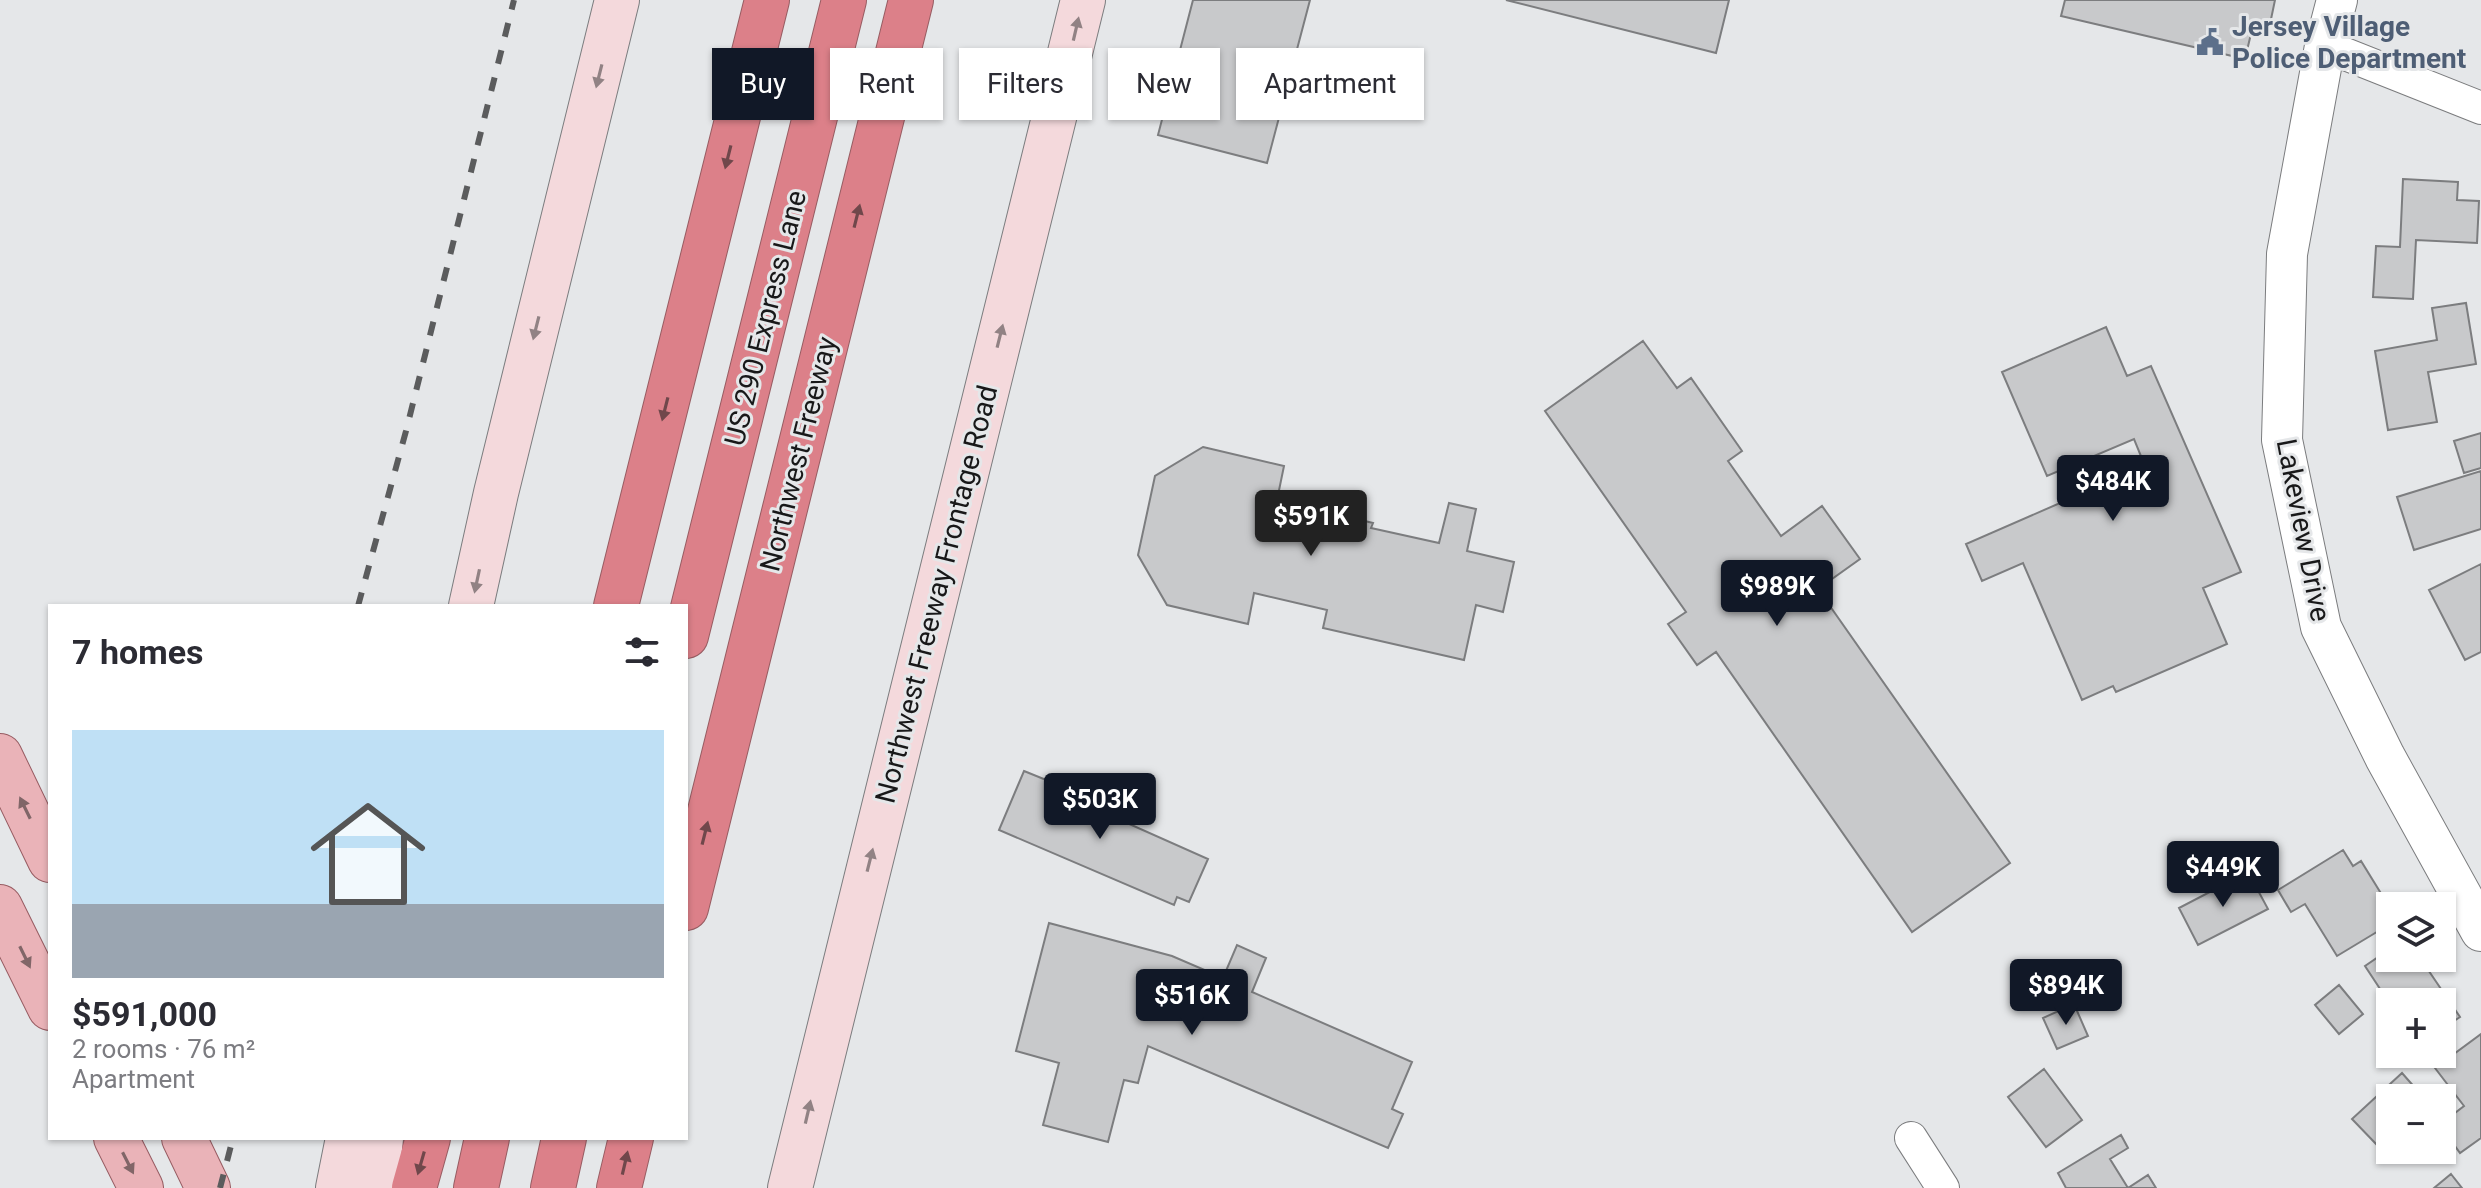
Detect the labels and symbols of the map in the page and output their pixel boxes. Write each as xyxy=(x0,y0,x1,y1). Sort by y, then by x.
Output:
place label: Jersey Village Police Department xyxy=(2232,10,2466,75)
one-way arrow xyxy=(1071,16,1083,41)
public building icon: Jersey Village Police Department xyxy=(2195,27,2225,57)
one-way arrow xyxy=(592,63,604,88)
one-way arrow xyxy=(721,145,734,170)
street label: US 290 Express Lane xyxy=(718,187,813,449)
one-way arrow xyxy=(851,203,863,228)
one-way arrow xyxy=(530,316,542,341)
one-way arrow xyxy=(995,323,1007,348)
street label: Northwest Freeway xyxy=(753,333,844,575)
street label: Northwest Freeway Frontage Road xyxy=(869,382,1004,806)
one-way arrow xyxy=(658,397,671,422)
street label: Lakeview Drive xyxy=(2270,436,2337,624)
pin: $484K xyxy=(2057,455,2169,523)
pin: $591K xyxy=(1255,490,1367,558)
pin: $989K xyxy=(1721,560,1833,628)
one-way arrow xyxy=(470,569,483,594)
pin: $503K xyxy=(1044,773,1156,841)
one-way arrow xyxy=(18,796,32,819)
one-way arrow xyxy=(699,820,711,845)
pin: $449K xyxy=(2167,841,2279,909)
one-way arrow xyxy=(864,847,876,872)
one-way arrow xyxy=(18,946,32,969)
pin: $894K xyxy=(2010,959,2122,1027)
pin: $516K xyxy=(1136,969,1248,1037)
one-way arrow xyxy=(802,1100,815,1125)
one-way arrow xyxy=(619,1150,632,1175)
one-way arrow xyxy=(414,1151,427,1175)
one-way arrow xyxy=(121,1152,135,1174)

